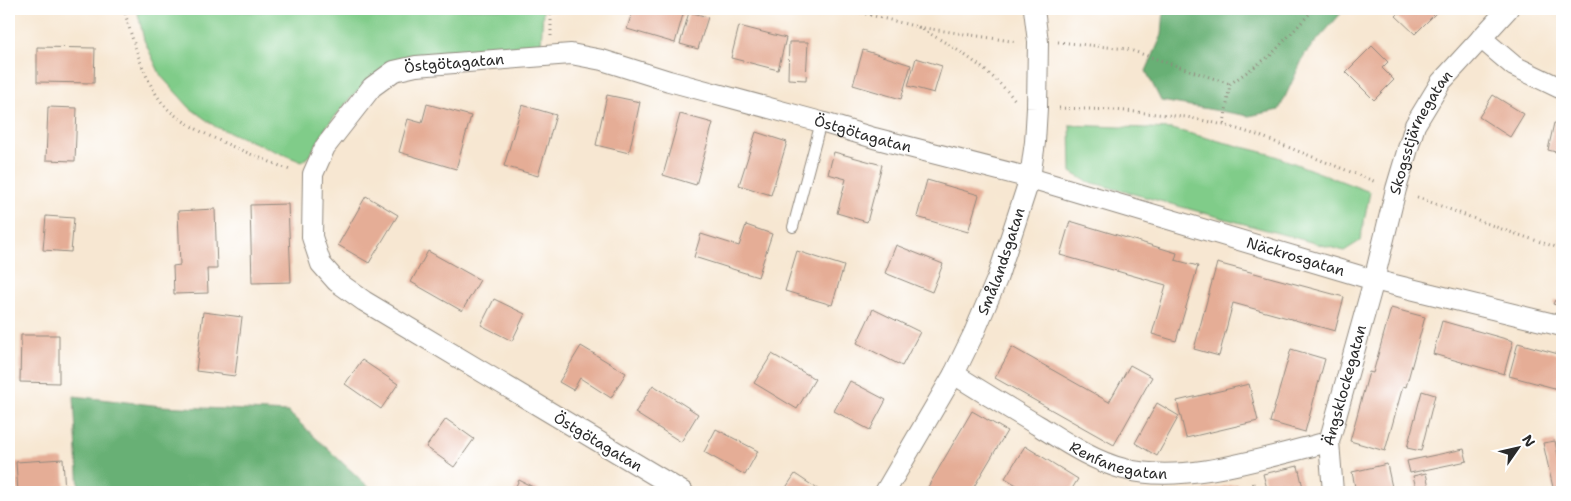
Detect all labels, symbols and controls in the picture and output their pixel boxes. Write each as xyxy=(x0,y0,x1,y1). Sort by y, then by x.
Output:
street label: Östgötagatan xyxy=(402,49,505,78)
street label: Skogsstjärnegatan xyxy=(1385,66,1457,197)
street label: Östgötagatan xyxy=(812,111,914,157)
street label: Smålandsgatan xyxy=(973,205,1030,318)
street label: Näckrosgatan xyxy=(1244,233,1347,281)
street label: Ängsklockegatan xyxy=(1318,323,1371,448)
street label: Östgötagatan xyxy=(550,408,646,476)
north arrow xyxy=(1494,424,1544,474)
text: N xyxy=(1518,431,1539,450)
street label: Renfanegatan xyxy=(1066,437,1167,484)

